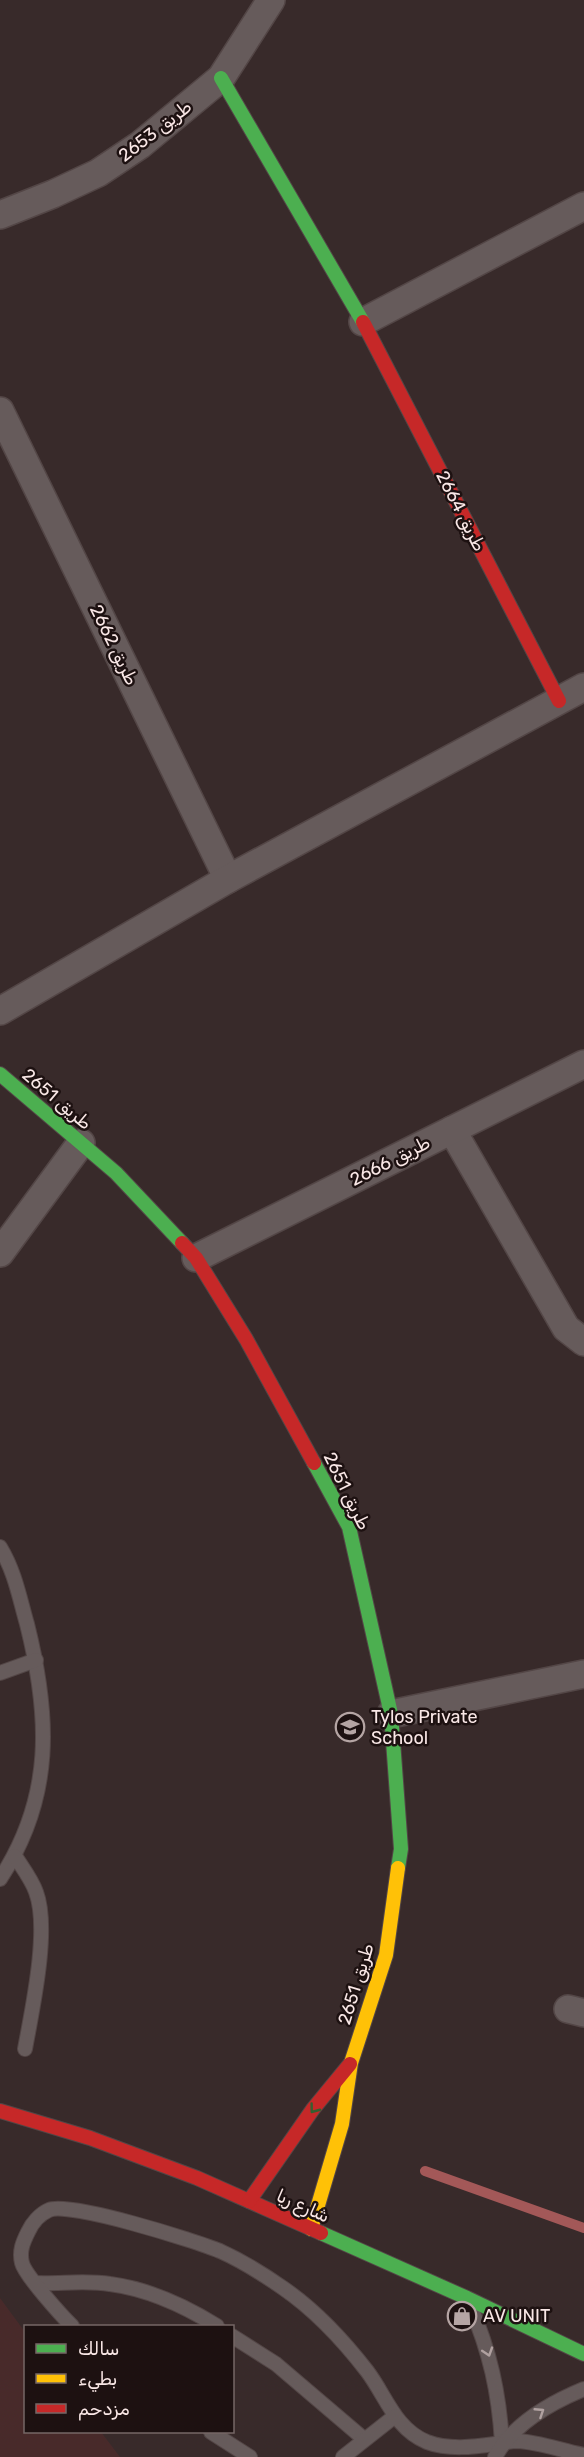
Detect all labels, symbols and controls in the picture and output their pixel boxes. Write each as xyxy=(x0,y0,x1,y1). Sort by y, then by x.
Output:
street label: طريق 2653 xyxy=(114,96,196,166)
street label: طريق 2664 xyxy=(431,467,491,555)
street label: طريق 2662 xyxy=(85,601,143,689)
street label: طريق 2651 xyxy=(18,1064,96,1134)
street label: طريق 2666 xyxy=(346,1131,434,1191)
street label: طريق 2651 xyxy=(319,1448,375,1534)
place label: Tylos Private School xyxy=(371,1706,478,1749)
school or university icon: Tylos Private School xyxy=(334,1711,366,1743)
street label: طريق 2651 xyxy=(333,1941,379,2027)
one-way arrow xyxy=(311,2102,322,2113)
street label: شارع ريا xyxy=(272,2185,333,2228)
shop icon: AV UNIT xyxy=(446,2300,478,2332)
place label: AV UNIT xyxy=(483,2305,550,2327)
legend xyxy=(24,2325,234,2433)
text: سالك xyxy=(78,2338,119,2360)
one-way arrow xyxy=(481,2346,493,2357)
text: بطيء xyxy=(78,2368,117,2392)
text: مزدحم xyxy=(78,2398,130,2421)
one-way arrow xyxy=(534,2408,545,2419)

